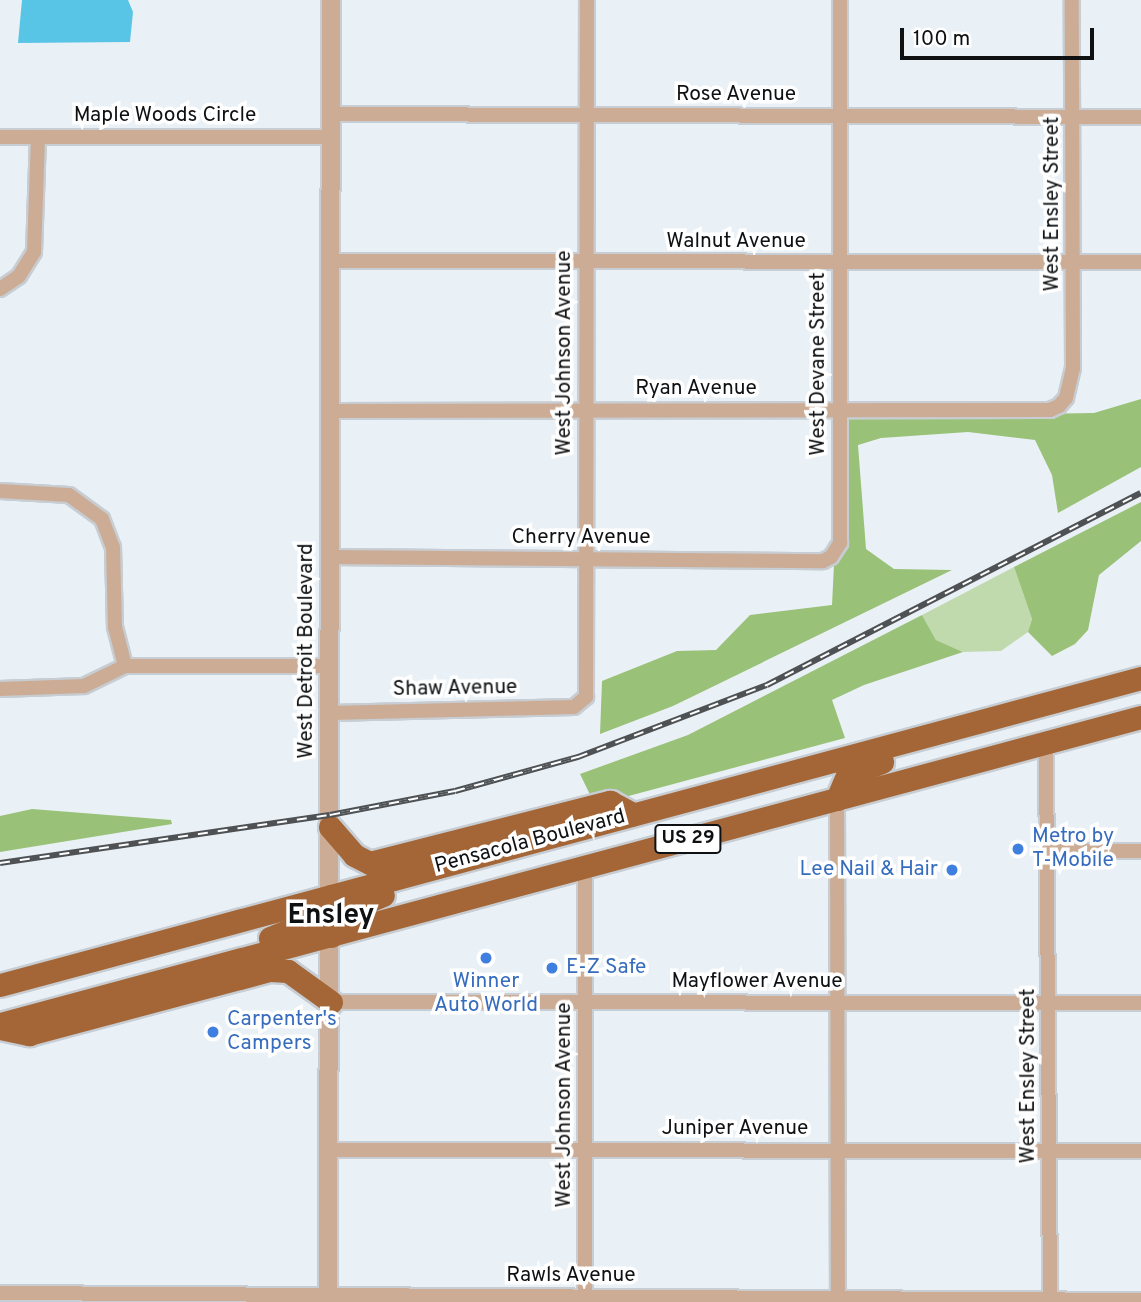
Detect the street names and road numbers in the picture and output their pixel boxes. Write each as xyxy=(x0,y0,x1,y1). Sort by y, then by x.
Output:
street label: Rose Avenue xyxy=(675,82,797,108)
street label: Maple Woods Circle xyxy=(74,103,256,129)
street label: West Ensley Street xyxy=(1040,116,1066,292)
street label: Walnut Avenue xyxy=(666,229,806,255)
street label: West Johnson Avenue xyxy=(552,250,578,456)
street label: West Devane Street xyxy=(806,272,832,456)
street label: Ryan Avenue xyxy=(635,376,757,402)
street label: Cherry Avenue xyxy=(511,525,651,551)
street label: West Detroit Boulevard xyxy=(294,543,320,759)
street label: Shaw Avenue xyxy=(392,675,518,703)
street label: Pensacola Boulevard xyxy=(432,804,628,880)
road number: US 29 xyxy=(653,824,723,854)
street label: Mayflower Avenue xyxy=(671,969,843,995)
street label: West Ensley Street xyxy=(1016,988,1042,1164)
street label: West Johnson Avenue xyxy=(552,1002,578,1208)
street label: Juniper Avenue xyxy=(661,1116,809,1142)
street label: Rawls Avenue xyxy=(506,1263,636,1289)

